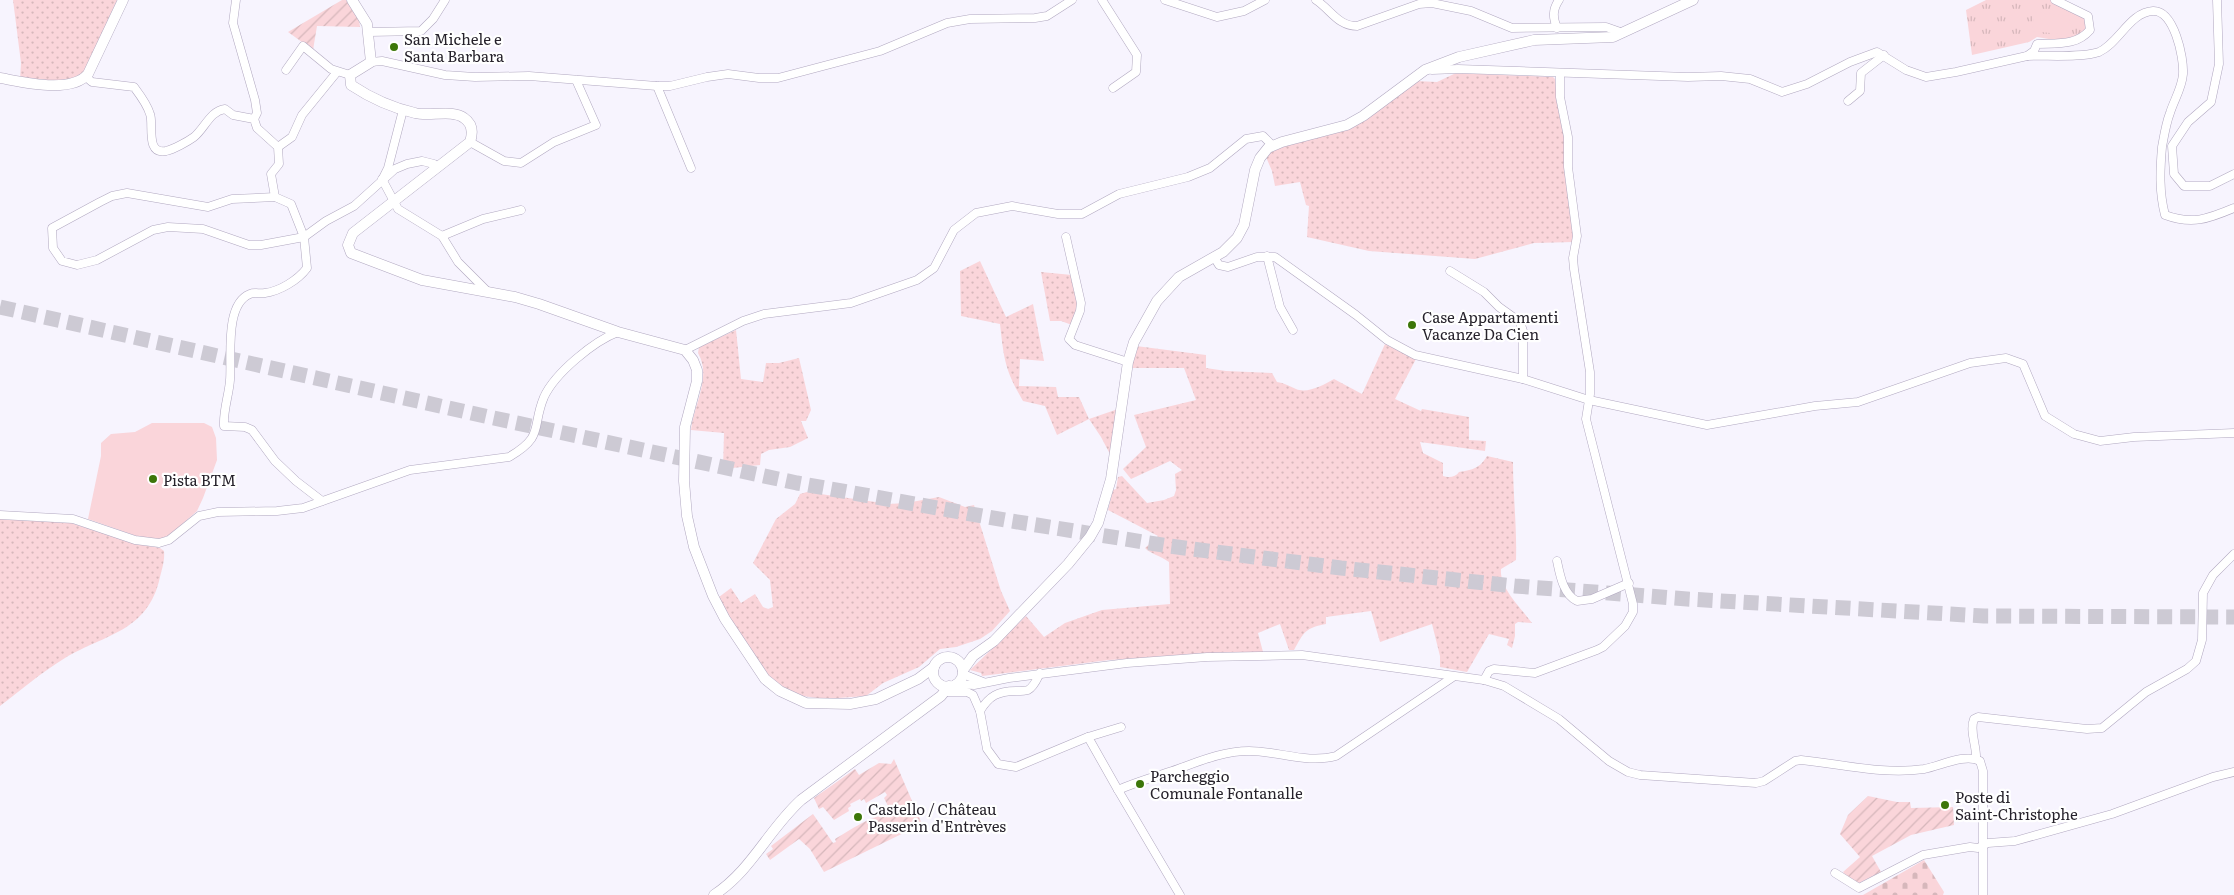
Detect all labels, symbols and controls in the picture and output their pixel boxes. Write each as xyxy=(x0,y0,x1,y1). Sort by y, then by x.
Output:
place label: San Michele e Santa Barbara xyxy=(404,27,505,67)
marker: San Michele e Santa Barbara xyxy=(388,41,400,53)
place label: Case Appartamenti Vacanze Da Cien xyxy=(1422,305,1558,345)
marker: Case Appartamenti Vacanze Da Cien xyxy=(1406,319,1418,331)
place label: Pista BTM xyxy=(163,468,236,491)
marker: Pista BTM xyxy=(147,473,159,485)
place label: Parcheggio Comunale Fontanalle xyxy=(1150,764,1303,804)
marker: Parcheggio Comunale Fontanalle xyxy=(1134,778,1146,790)
place label: Poste di Saint-Christophe xyxy=(1955,785,2078,825)
place label: Castello / Château Passerin d'Entrèves xyxy=(868,797,1006,837)
marker: Poste di Saint-Christophe xyxy=(1939,799,1951,811)
marker: Castello / Château Passerin d'Entrèves xyxy=(852,811,864,823)

